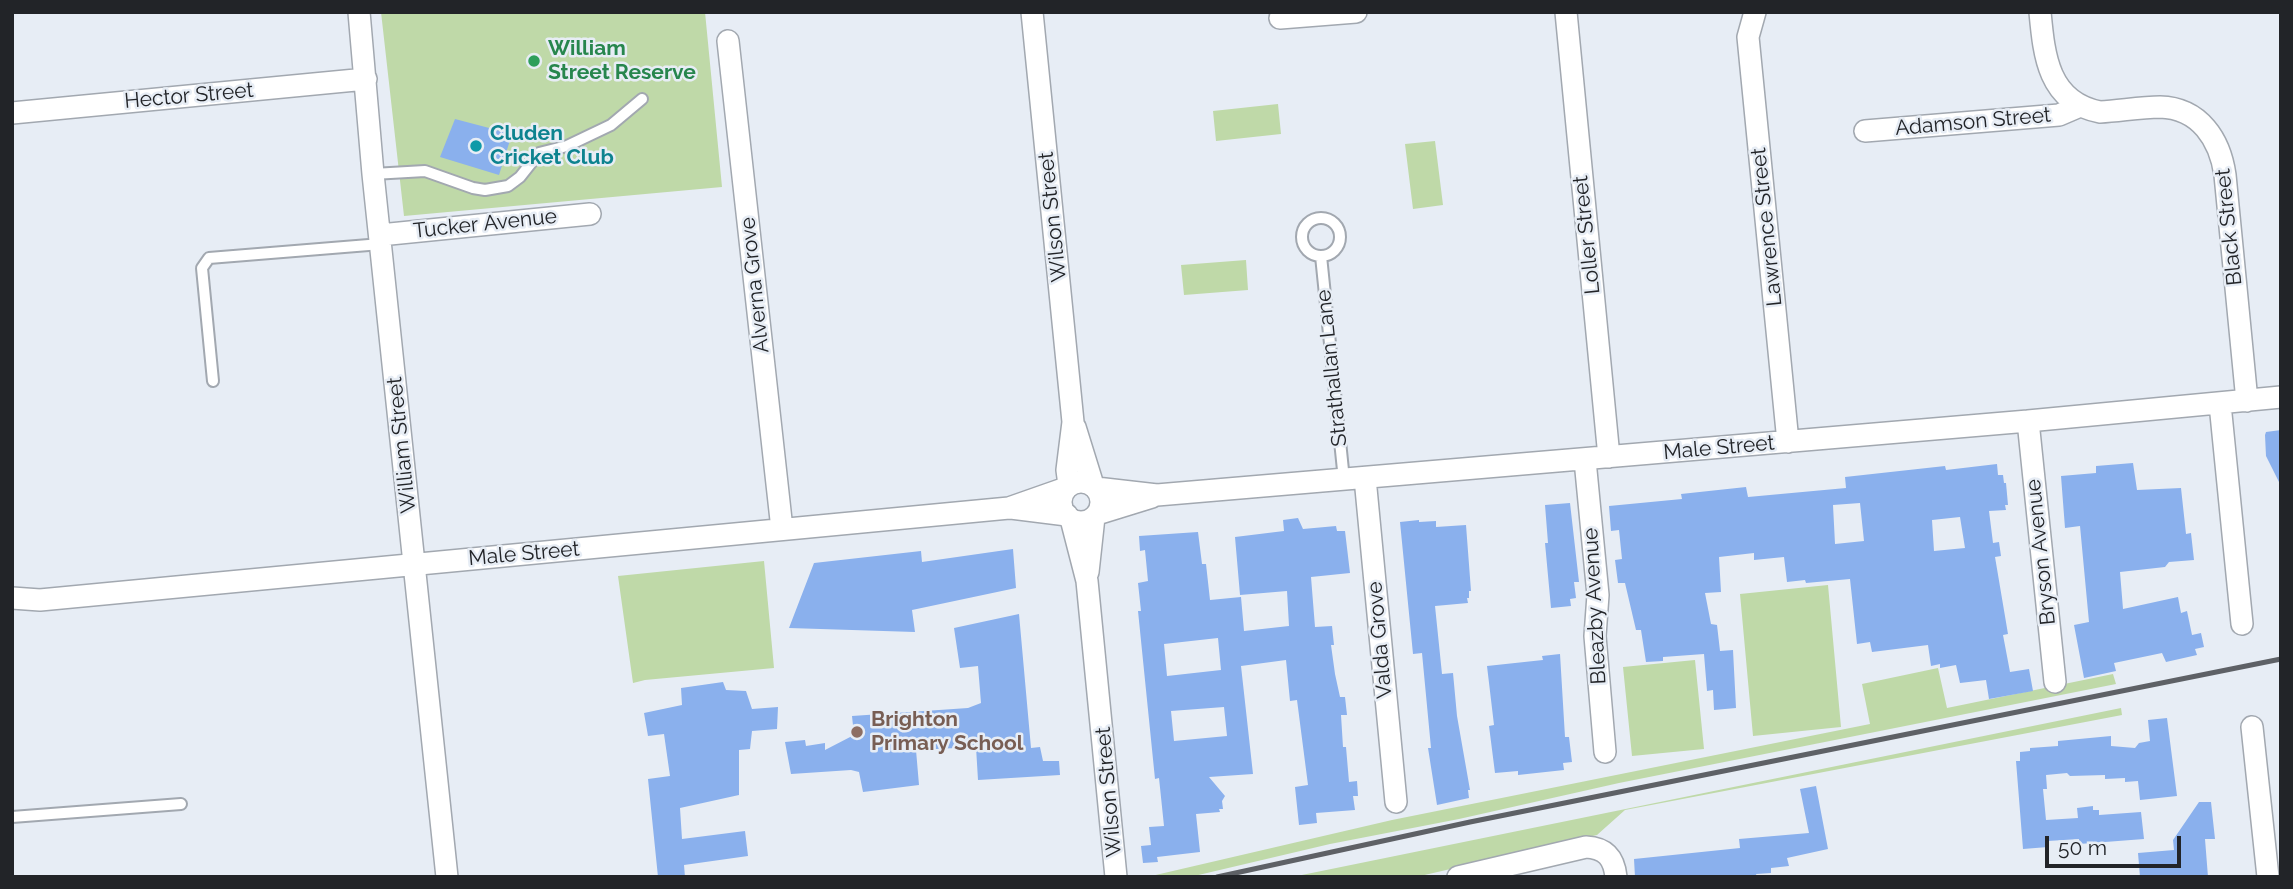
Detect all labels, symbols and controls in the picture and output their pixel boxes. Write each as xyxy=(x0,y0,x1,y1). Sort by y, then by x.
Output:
place label: William Street Reserve xyxy=(548,36,696,86)
marker: William Street Reserve xyxy=(526,53,542,69)
street label: Hector Street xyxy=(123,78,255,114)
street label: Adamson Street xyxy=(1894,103,2052,141)
place label: Cluden Cricket Club xyxy=(490,121,614,171)
marker: Cluden Cricket Club xyxy=(468,138,484,154)
street label: Lawrence Street xyxy=(1746,146,1788,308)
street label: Wilson Street xyxy=(1034,151,1072,283)
street label: Black Street xyxy=(2210,167,2248,287)
street label: Loller Street xyxy=(1568,174,1606,296)
street label: Tucker Avenue xyxy=(412,204,558,244)
street label: Alverna Grove xyxy=(735,216,775,354)
street label: Strathallan Lane xyxy=(1311,288,1353,448)
street label: William Street xyxy=(382,376,422,514)
street label: Male Street xyxy=(1662,431,1776,465)
street label: Bryson Avenue xyxy=(2021,478,2061,626)
street label: Bleazby Avenue xyxy=(1578,527,1612,685)
street label: Male Street xyxy=(467,537,581,571)
street label: Valda Grove xyxy=(1362,580,1398,700)
place label: Brighton Primary School xyxy=(871,707,1023,757)
marker: Brighton Primary School xyxy=(849,724,865,740)
street label: Wilson Street xyxy=(1091,726,1127,858)
scale bar xyxy=(2048,822,2184,866)
text: 50 m xyxy=(2058,835,2107,860)

